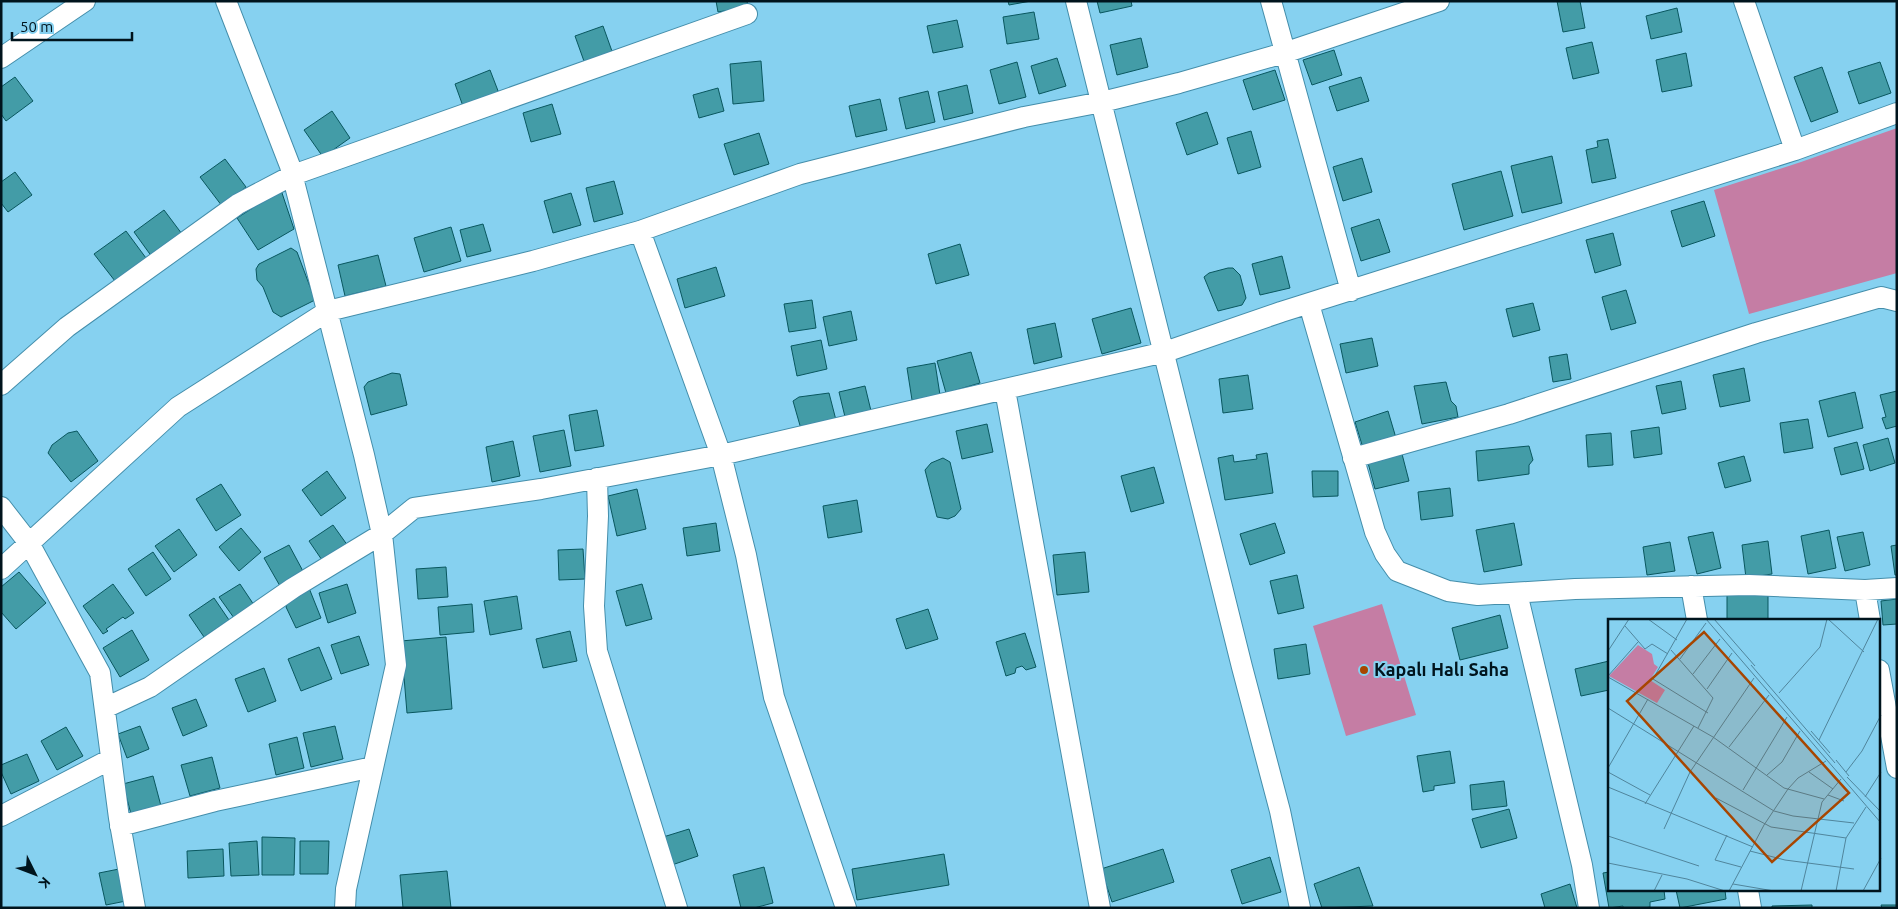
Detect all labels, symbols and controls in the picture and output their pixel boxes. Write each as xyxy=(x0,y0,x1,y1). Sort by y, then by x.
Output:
scale bar xyxy=(12,10,132,42)
text: 50 m xyxy=(20,18,53,35)
inset map xyxy=(1608,619,1880,892)
place label: Kapalı Halı Saha xyxy=(1374,659,1509,679)
marker: Kapalı Halı Saha xyxy=(1358,664,1370,676)
north arrow xyxy=(10,849,60,899)
text: K xyxy=(35,874,54,892)

